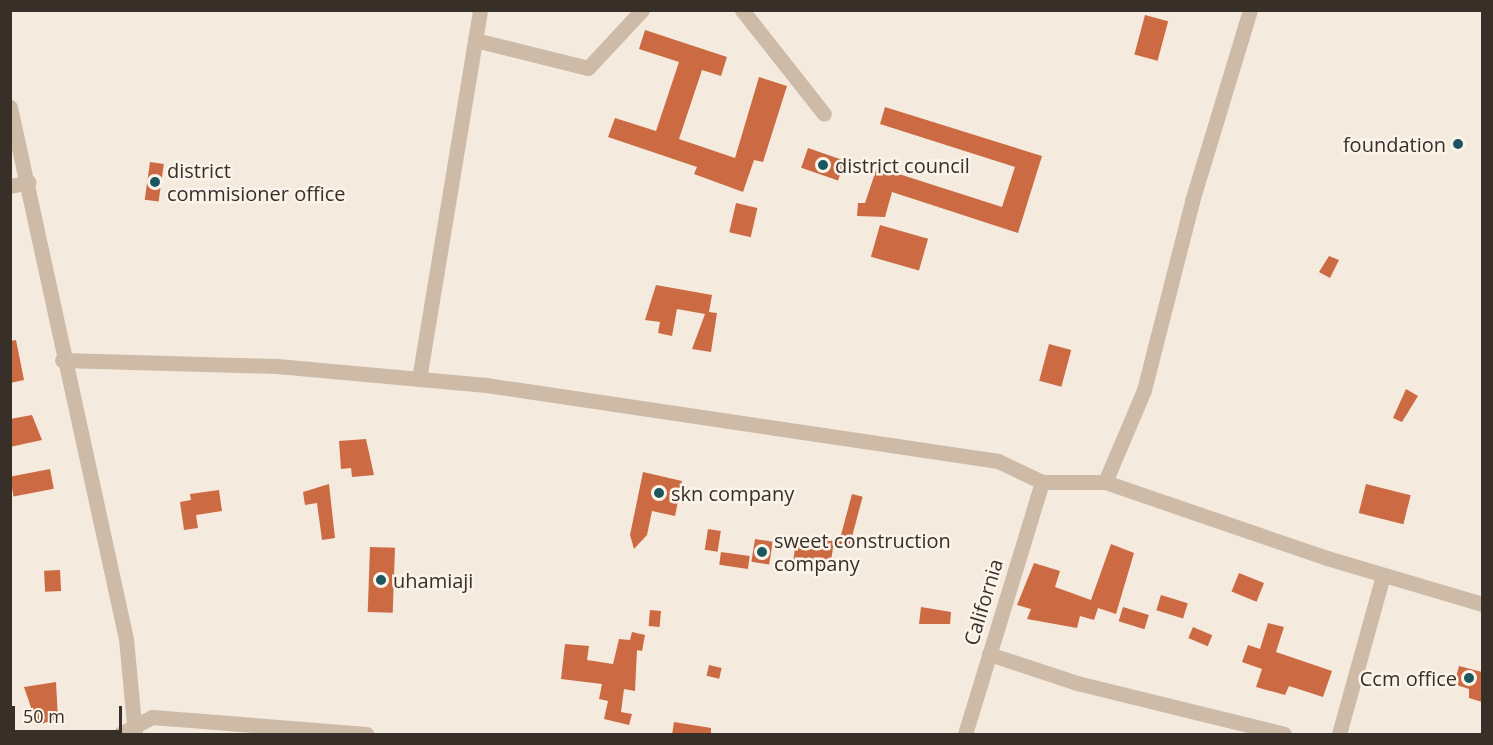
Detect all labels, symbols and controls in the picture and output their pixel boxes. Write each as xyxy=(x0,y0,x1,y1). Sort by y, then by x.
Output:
place label: foundation xyxy=(1343,132,1446,156)
marker: foundation xyxy=(1451,137,1465,151)
place label: district council xyxy=(835,153,970,177)
place label: district commisioner office xyxy=(167,158,346,205)
marker: district council xyxy=(816,158,830,172)
marker: district commisioner office xyxy=(148,175,162,189)
place label: skn company xyxy=(671,481,794,505)
marker: skn company xyxy=(652,486,666,500)
place label: sweet construction company xyxy=(774,528,951,575)
marker: sweet construction company xyxy=(755,545,769,559)
street label: California xyxy=(958,556,1008,648)
place label: uhamiaji xyxy=(393,568,473,592)
marker: uhamiaji xyxy=(374,573,388,587)
place label: Ccm office xyxy=(1360,666,1457,690)
marker: Ccm office xyxy=(1462,671,1476,685)
scale bar xyxy=(15,694,124,732)
text: 50 m xyxy=(23,704,65,728)

